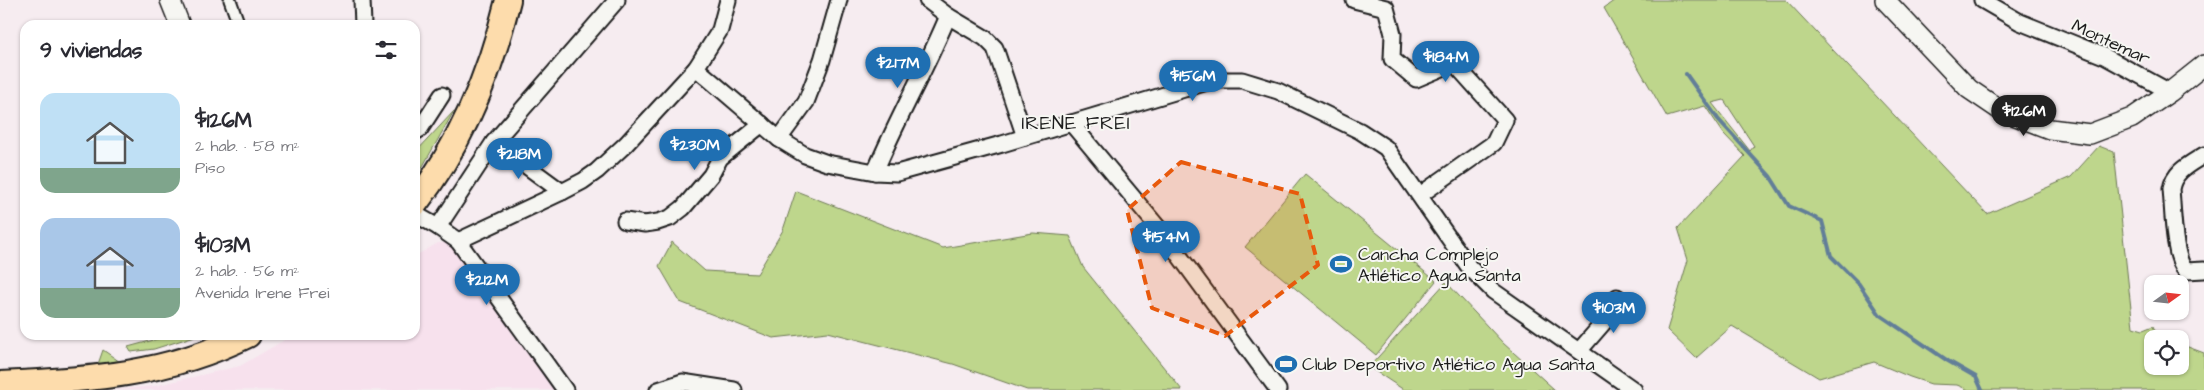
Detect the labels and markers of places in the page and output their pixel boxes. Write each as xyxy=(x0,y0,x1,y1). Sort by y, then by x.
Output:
pin: $184M xyxy=(1411,41,1481,83)
pin: $217M xyxy=(863,46,933,89)
pin: $156M xyxy=(1158,59,1228,102)
pin: $126M xyxy=(1989,94,2059,137)
pin: $230M xyxy=(660,128,730,171)
pin: $218M xyxy=(484,138,554,180)
pin: $154M xyxy=(1131,220,1201,263)
place label: Cancha Complejo Atlético Agua Santa xyxy=(1358,242,1521,289)
sports icon: Cancha Complejo Atlético Agua Santa xyxy=(1328,251,1354,277)
pin: $212M xyxy=(452,264,522,306)
pin: $103M xyxy=(1579,292,1649,334)
sports icon: Club Deportivo Atlético Agua Santa xyxy=(1273,351,1299,377)
place label: Club Deportivo Atlético Agua Santa xyxy=(1302,352,1595,378)

